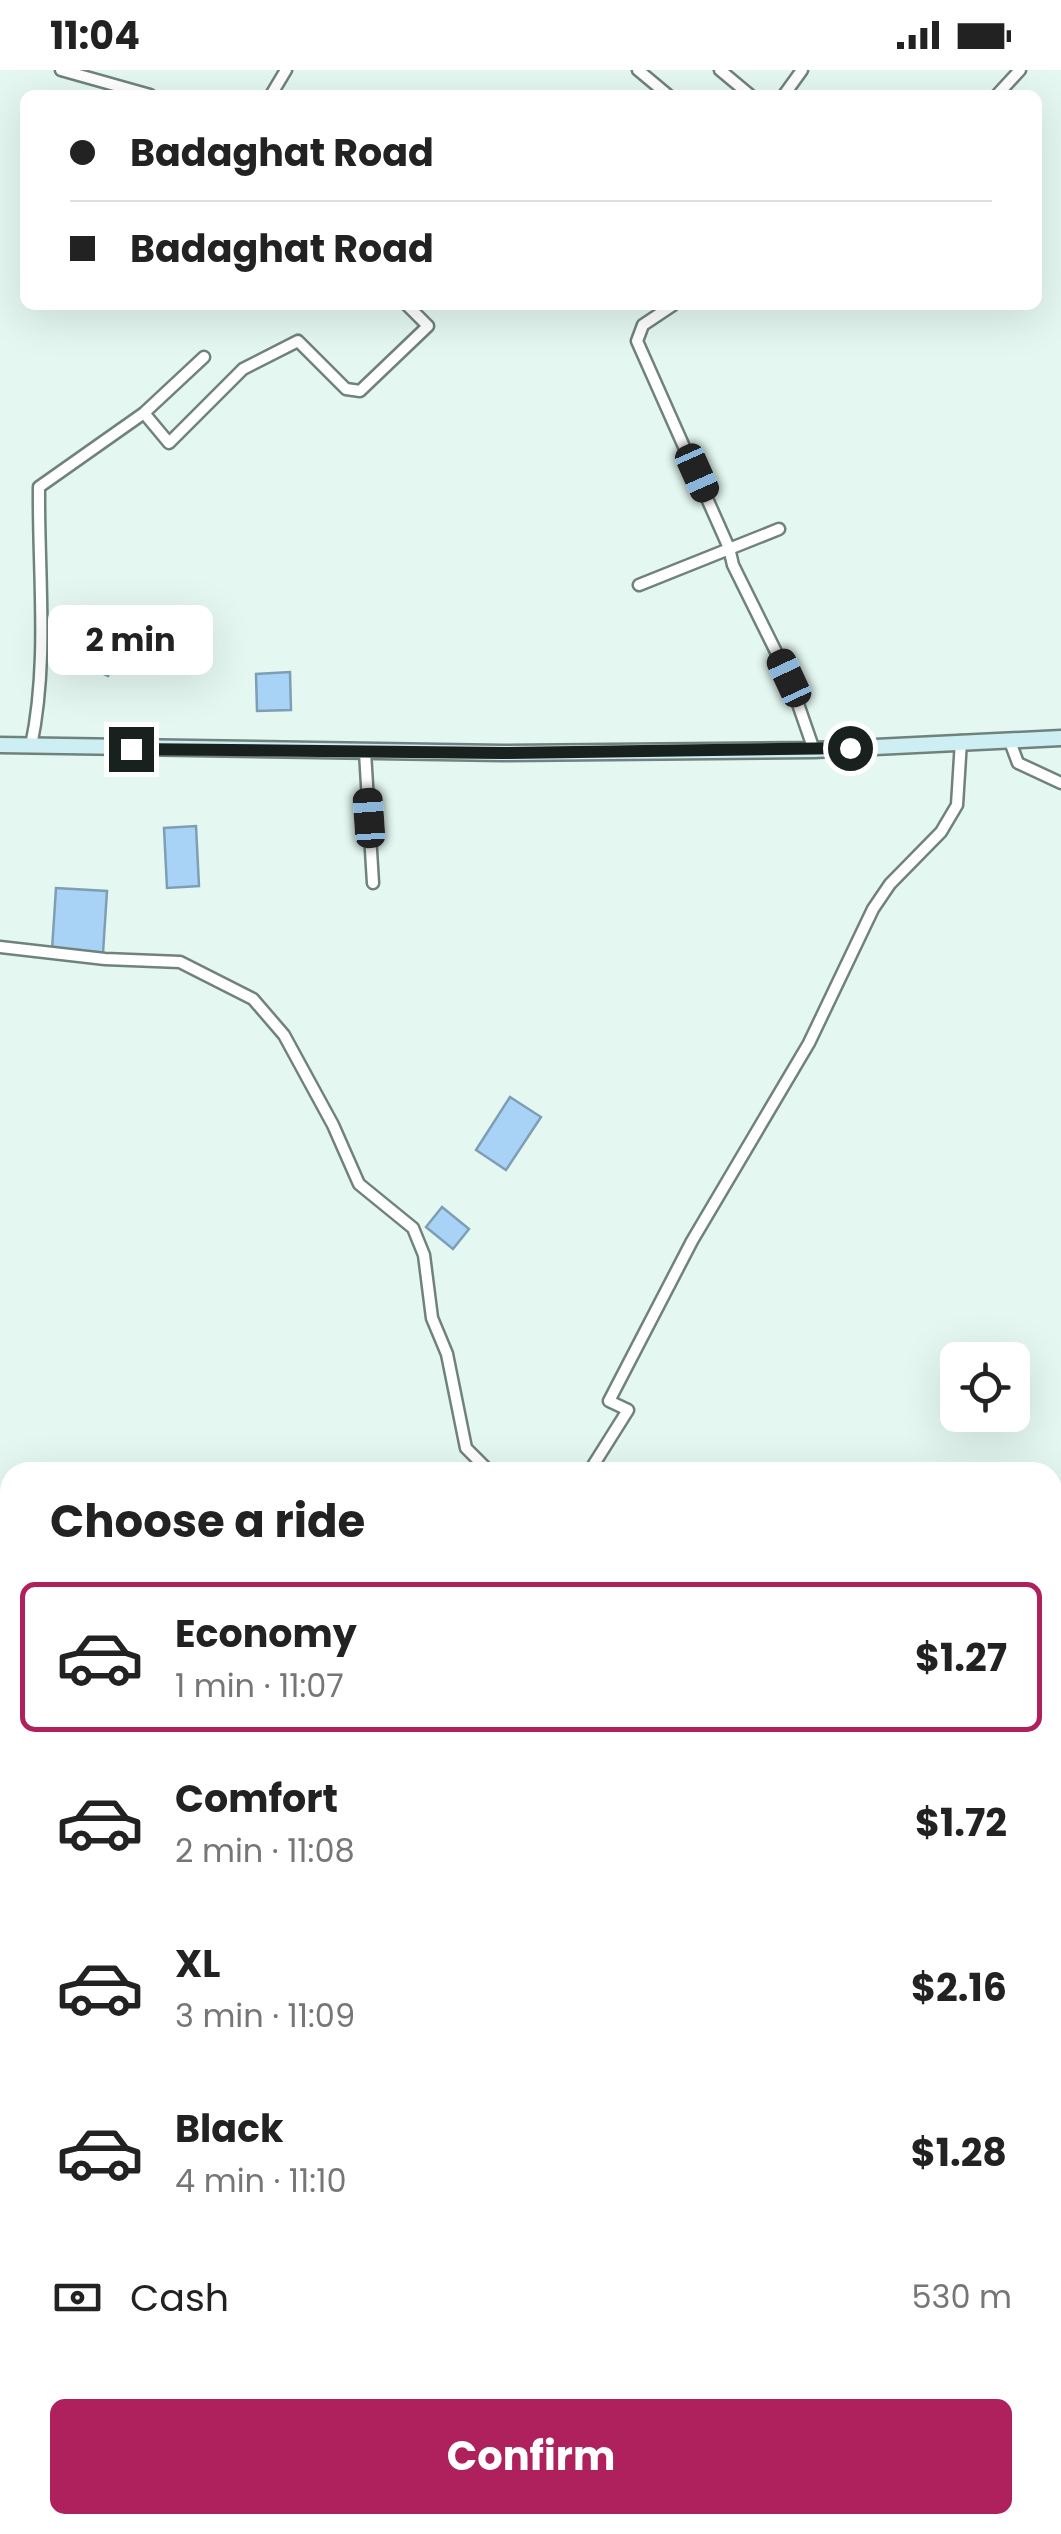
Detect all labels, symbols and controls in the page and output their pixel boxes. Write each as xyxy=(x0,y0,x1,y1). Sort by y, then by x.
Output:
text: 11:04 xyxy=(50,9,140,62)
text: Badaghat Road xyxy=(130,126,434,179)
text: Badaghat Road xyxy=(130,222,434,275)
car xyxy=(671,439,723,507)
callout: 2 min xyxy=(48,604,214,674)
text: 2 min xyxy=(86,617,175,662)
car xyxy=(763,644,815,712)
route start xyxy=(828,726,873,771)
route end xyxy=(109,727,154,772)
car xyxy=(352,787,386,849)
map controls xyxy=(940,1342,1030,1432)
button: locate xyxy=(940,1342,1030,1432)
text: Choose a ride xyxy=(50,1490,365,1553)
text: Economy xyxy=(175,1607,357,1660)
icon: car xyxy=(55,1612,145,1702)
text: $1.27 xyxy=(915,1631,1007,1684)
text: 1 min · 11:07 xyxy=(175,1663,344,1708)
text: Comfort xyxy=(175,1772,338,1825)
icon: car xyxy=(55,1777,145,1867)
text: $1.72 xyxy=(915,1796,1007,1849)
text: 2 min · 11:08 xyxy=(175,1828,355,1873)
text: XL xyxy=(175,1937,220,1990)
icon: car xyxy=(55,1942,145,2032)
text: $2.16 xyxy=(911,1961,1007,2014)
text: 3 min · 11:09 xyxy=(175,1993,355,2038)
text: Black xyxy=(175,2102,284,2155)
icon: car xyxy=(55,2107,145,2197)
text: $1.28 xyxy=(911,2126,1007,2179)
text: 4 min · 11:10 xyxy=(175,2158,347,2203)
icon: cash xyxy=(50,2270,105,2325)
text: Cash xyxy=(130,2271,229,2324)
text: 530 m xyxy=(911,2274,1012,2319)
button: Confirm xyxy=(50,2399,1012,2514)

